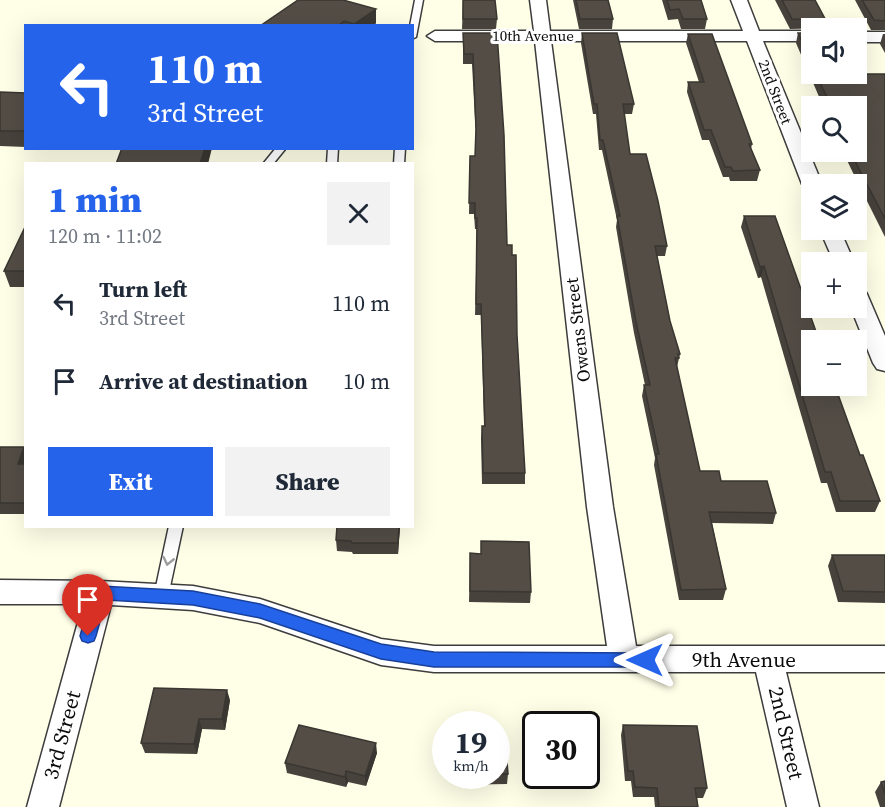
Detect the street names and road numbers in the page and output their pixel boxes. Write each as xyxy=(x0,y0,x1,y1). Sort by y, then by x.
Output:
street label: 10th Avenue xyxy=(492,25,574,46)
street label: 2nd Street xyxy=(754,57,797,127)
street label: Owens Street xyxy=(559,276,596,384)
street label: 9th Avenue xyxy=(692,645,796,674)
street label: 2nd Street xyxy=(762,684,811,782)
street label: 3rd Street xyxy=(36,687,87,782)

